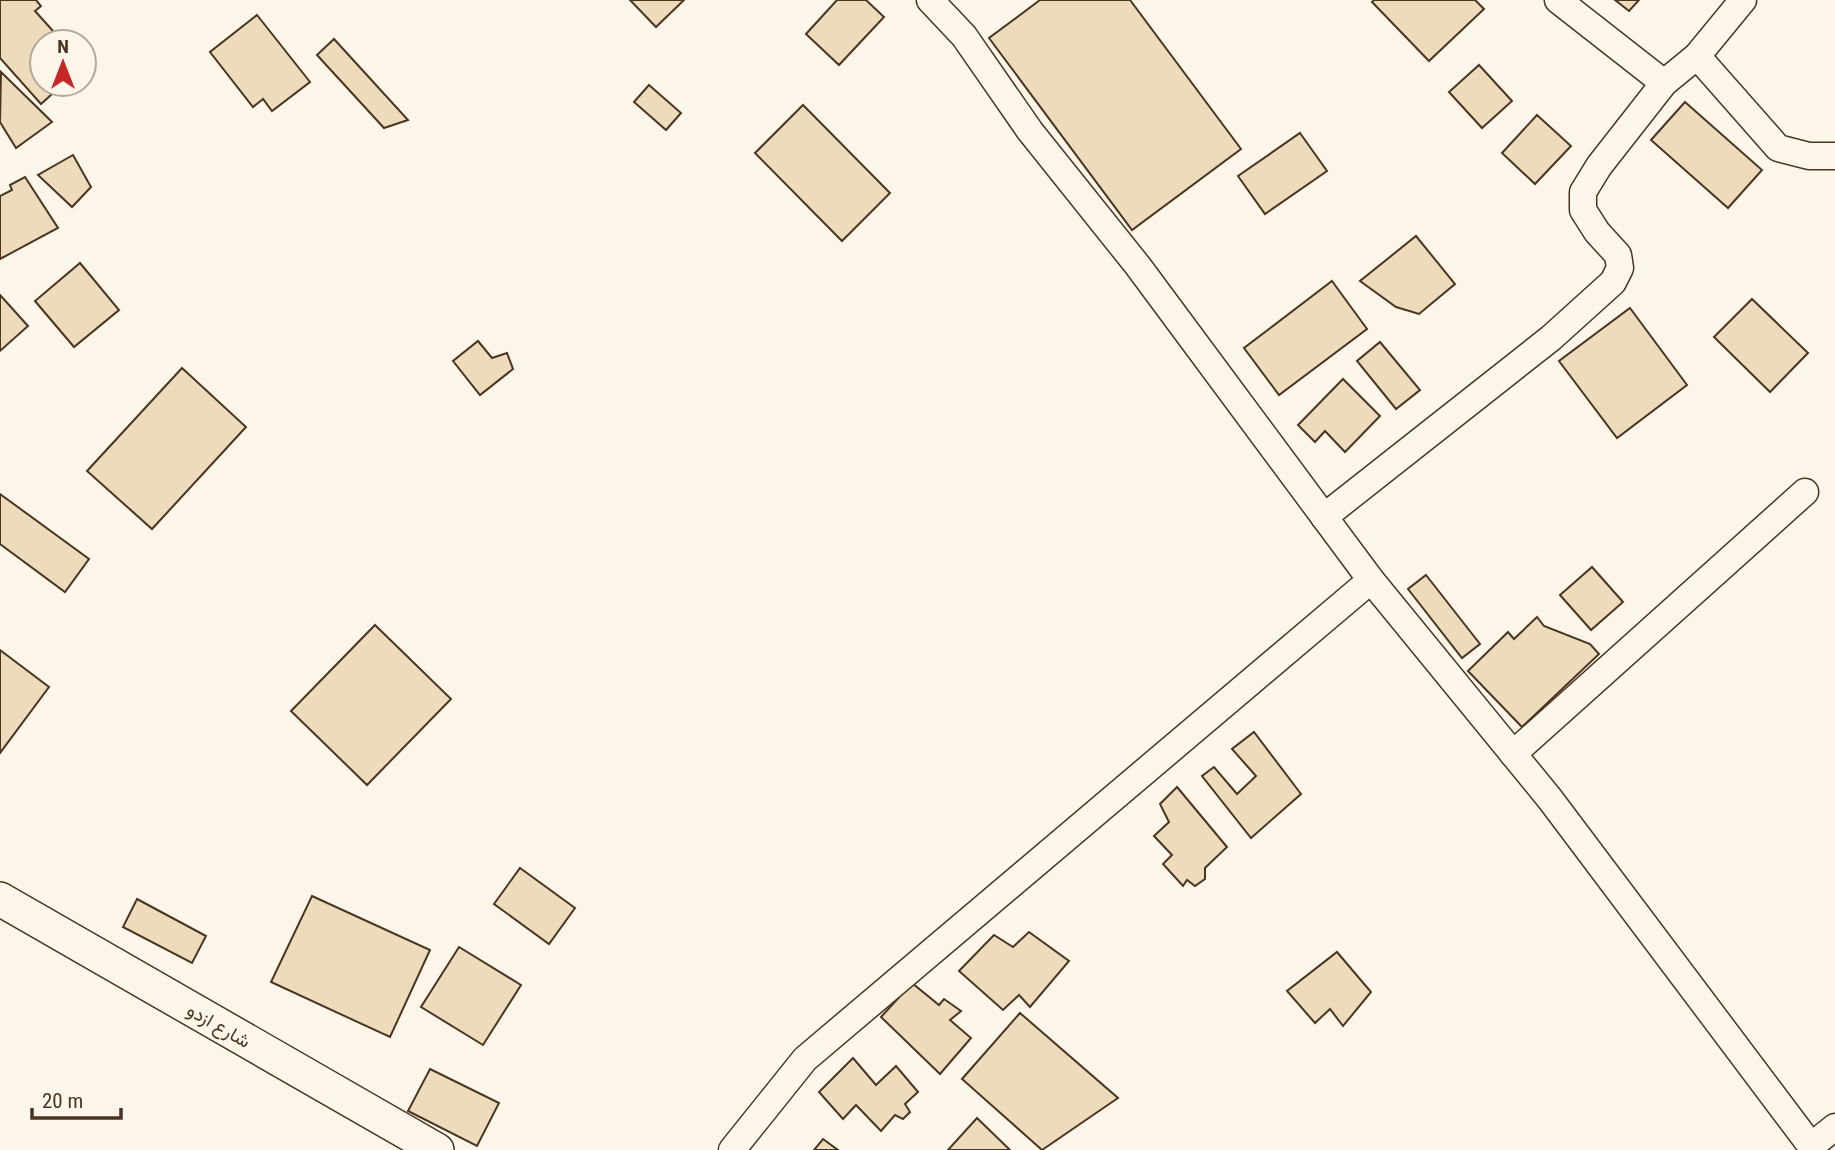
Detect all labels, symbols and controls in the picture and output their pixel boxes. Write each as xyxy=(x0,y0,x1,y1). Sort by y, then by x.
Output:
north arrow xyxy=(28,28,98,98)
text: N xyxy=(57,35,69,58)
street label: شارع ازدو xyxy=(182,998,255,1054)
scale bar xyxy=(32,1076,121,1120)
text: 20 m xyxy=(42,1089,83,1113)

